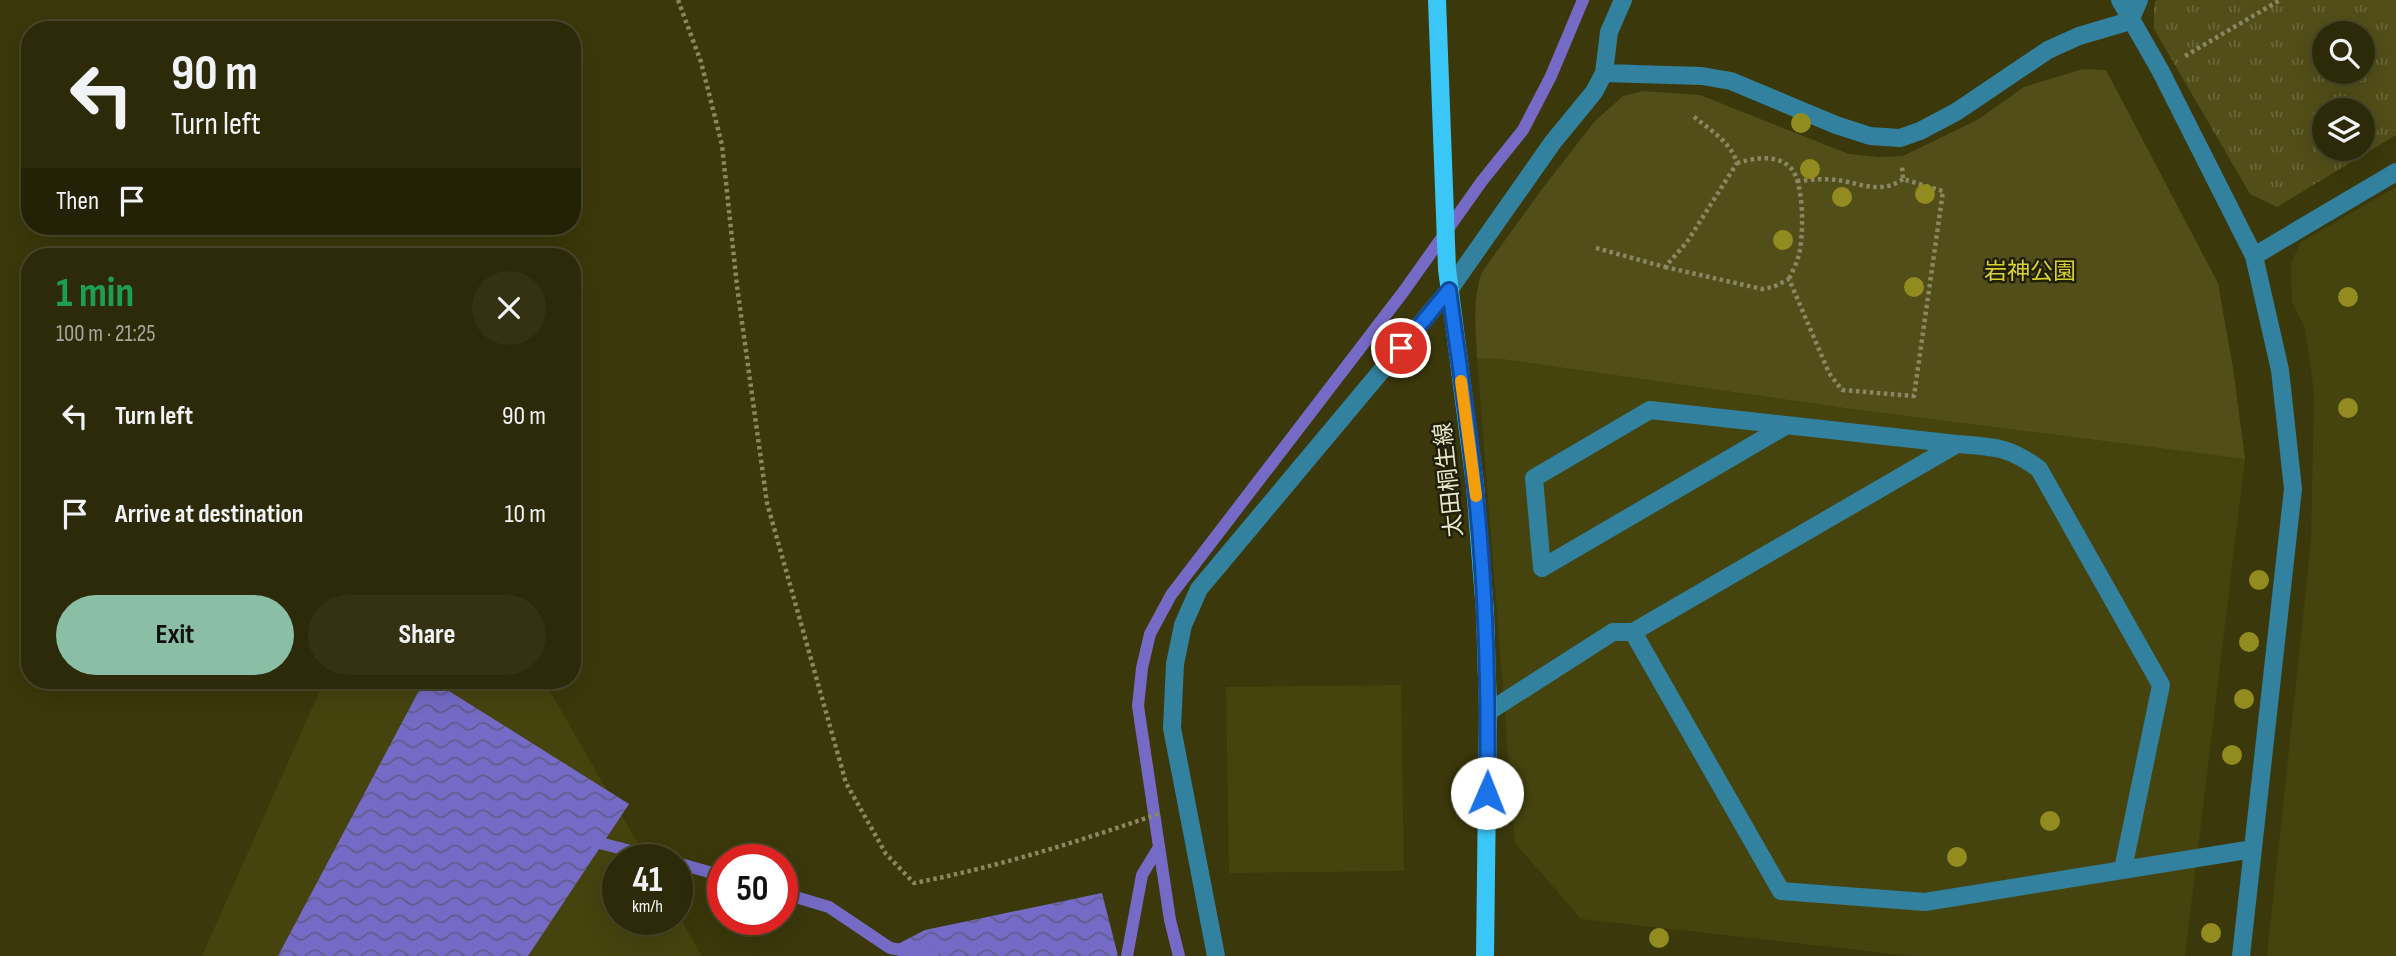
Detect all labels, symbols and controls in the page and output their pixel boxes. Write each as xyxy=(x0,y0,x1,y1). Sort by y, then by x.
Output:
map controls xyxy=(2312,21,2375,161)
button: search xyxy=(2312,21,2375,84)
text: 90 m xyxy=(171,45,258,104)
icon: left xyxy=(56,49,147,140)
button: layers xyxy=(2312,98,2375,161)
text: Turn left xyxy=(171,105,261,144)
icon: arrive xyxy=(113,182,151,220)
text: Then xyxy=(56,186,99,217)
park label: 岩神公園 xyxy=(1984,258,2076,286)
text: 1 min xyxy=(56,268,134,319)
button: close xyxy=(472,271,546,345)
pin xyxy=(1371,318,1431,378)
text: 100 m · 21:25 xyxy=(56,320,156,348)
icon: arrive xyxy=(1382,329,1420,367)
icon: left xyxy=(56,397,94,435)
text: Turn left xyxy=(115,401,193,432)
text: 90 m xyxy=(502,401,546,432)
street label: 太田桐生線 xyxy=(1429,421,1469,539)
icon: arrive xyxy=(56,495,94,533)
text: Arrive at destination xyxy=(115,499,303,530)
text: 10 m xyxy=(504,499,546,530)
button: Exit xyxy=(56,595,294,675)
button: Share xyxy=(308,595,546,675)
position arrow xyxy=(1450,756,1524,830)
speed limit sign: 50 xyxy=(707,844,798,935)
text: 41 xyxy=(632,859,663,902)
text: km/h xyxy=(632,896,663,917)

